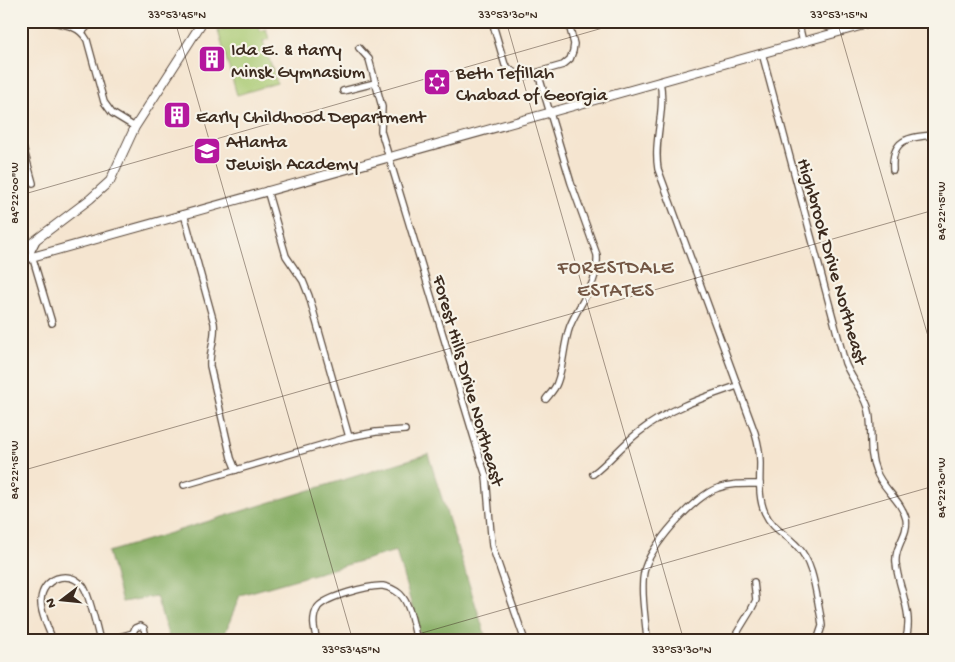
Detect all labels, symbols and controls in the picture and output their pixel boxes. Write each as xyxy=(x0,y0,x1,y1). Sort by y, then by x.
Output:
text: 33°53'45"N xyxy=(147,9,206,23)
text: 33°53'30"N xyxy=(477,9,538,23)
text: 33°53'15"N xyxy=(809,9,868,23)
place label: Ida E. & Harry Minsk Gymnasium xyxy=(231,40,366,85)
building icon: Ida E. & Harry Minsk Gymnasium xyxy=(197,44,227,74)
place label: Beth Tefillah Chabad of Georgia xyxy=(455,63,609,108)
synagogue icon: Beth Tefillah Chabad of Georgia xyxy=(422,67,452,97)
building icon: Early Childhood Department xyxy=(162,100,192,130)
place label: Early Childhood Department xyxy=(196,107,428,130)
place label: Atlanta Jewish Academy xyxy=(226,132,359,177)
school or university icon: Atlanta Jewish Academy xyxy=(192,136,222,166)
street label: Highbrook Drive Northeast xyxy=(790,156,872,370)
text: 84°22'00"W xyxy=(9,162,23,224)
text: 84°22'15"W xyxy=(936,182,950,240)
district label: FORESTDALE ESTATES xyxy=(557,258,675,304)
street label: Forest Hills Drive Northeast xyxy=(425,272,508,491)
text: 84°22'15"W xyxy=(9,441,23,499)
text: 84°22'30"W xyxy=(936,458,950,518)
north arrow xyxy=(38,574,88,624)
text: N xyxy=(42,596,61,610)
text: 33°53'45"N xyxy=(321,644,380,658)
text: 33°53'30"N xyxy=(651,644,712,658)

